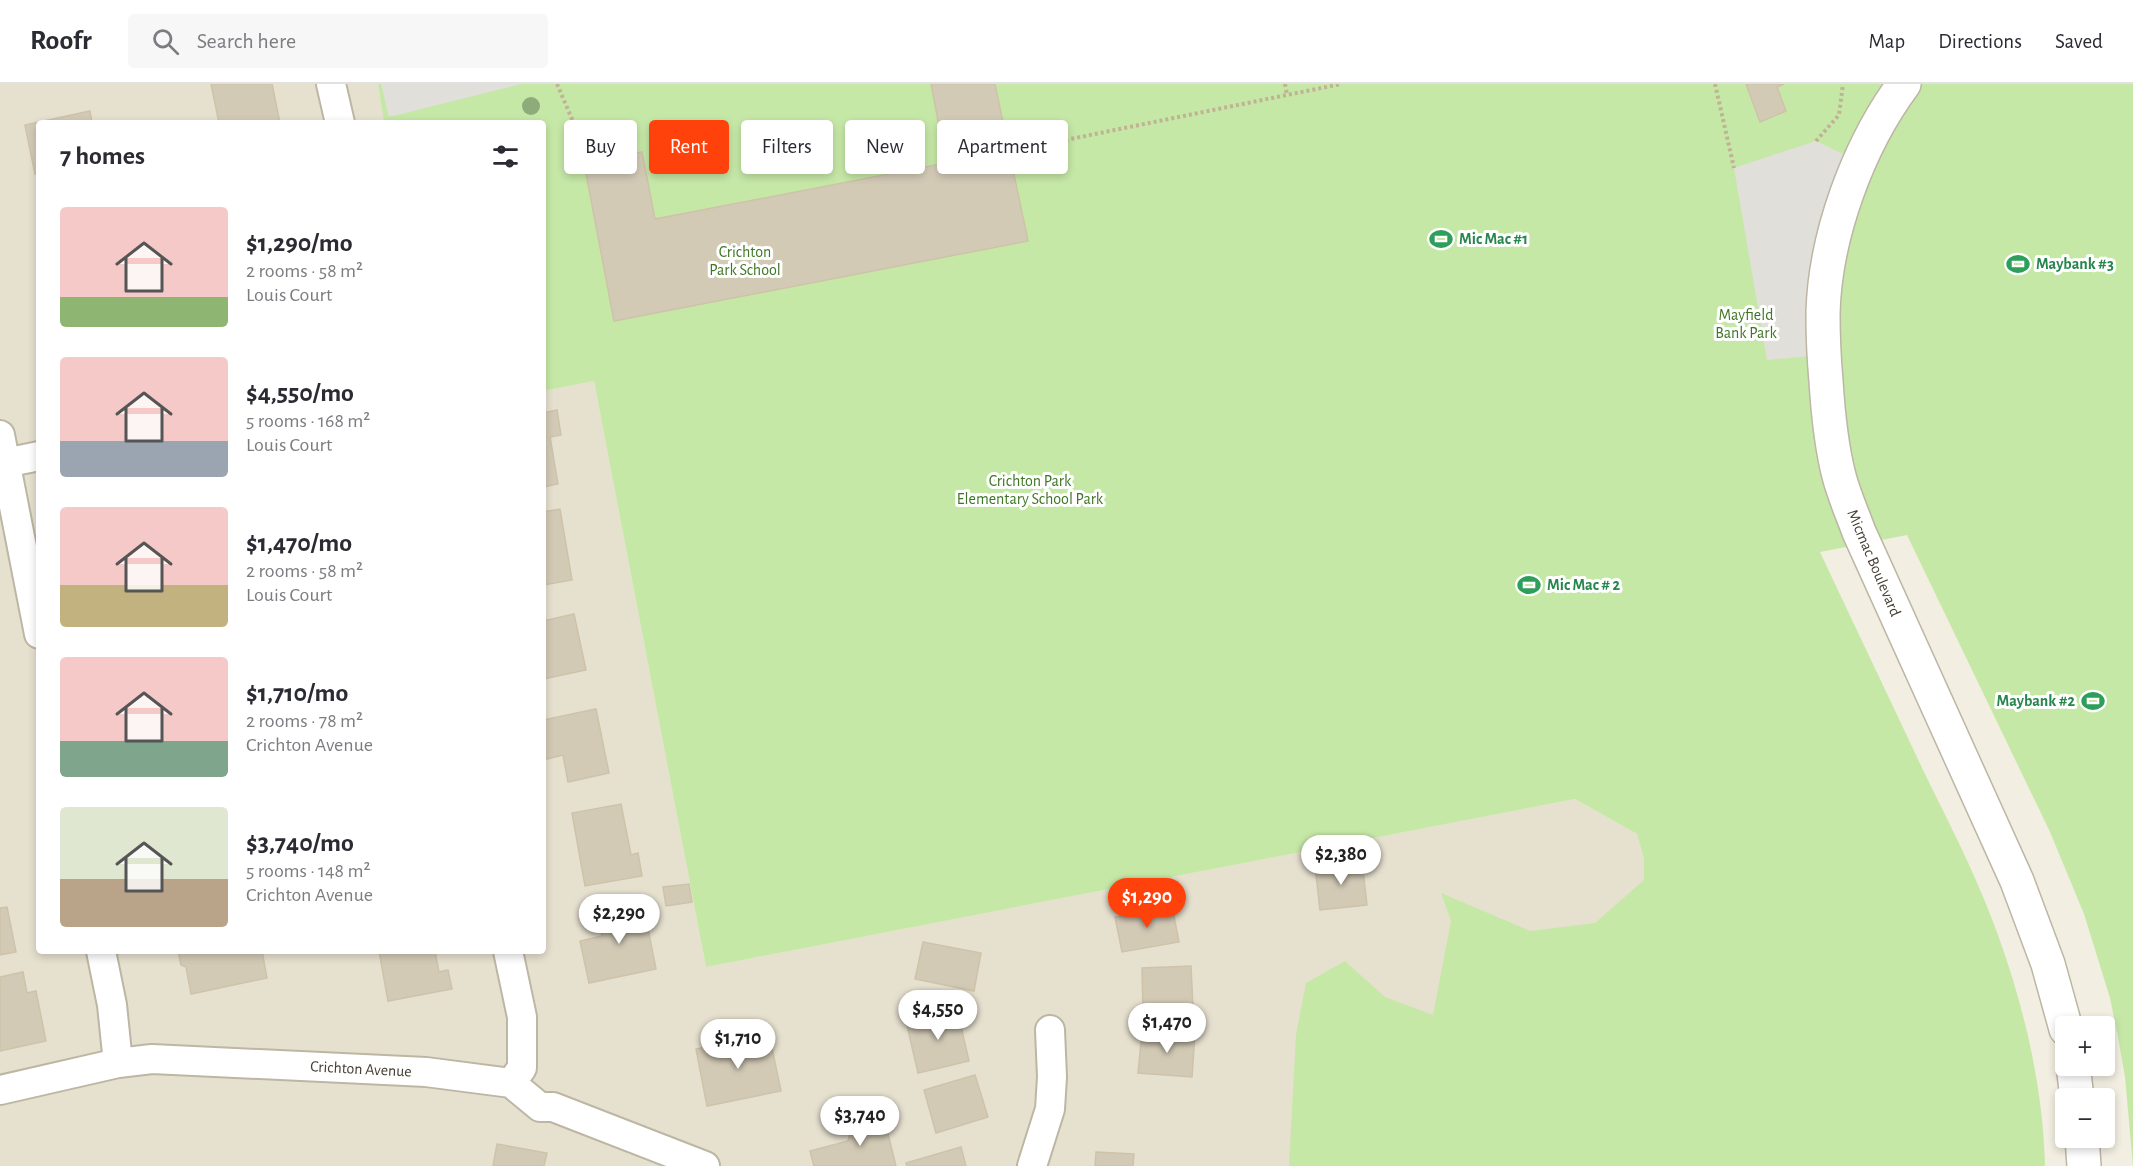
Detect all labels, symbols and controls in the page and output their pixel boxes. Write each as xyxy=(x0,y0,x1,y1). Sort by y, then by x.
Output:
search box xyxy=(128,14,548,68)
icon: search xyxy=(149,25,182,58)
text: Roofr xyxy=(30,27,92,55)
text: Search here xyxy=(197,30,296,52)
text: Map xyxy=(1869,31,1905,52)
text: Directions xyxy=(1938,31,2022,52)
text: Saved xyxy=(2055,31,2103,52)
chip: Buy xyxy=(564,120,637,174)
chip: Rent xyxy=(649,120,729,174)
chip: Filters xyxy=(741,120,833,174)
chip: New xyxy=(845,120,925,174)
chip: Apartment xyxy=(937,120,1068,174)
icon: filters xyxy=(489,140,522,173)
text: 7 homes xyxy=(60,143,145,169)
sports icon: Mic Mac #1 xyxy=(1428,226,1454,252)
text: $1,290/mo xyxy=(246,230,353,256)
icon: home xyxy=(108,231,180,303)
place label: Mic Mac #1 xyxy=(1459,231,1528,247)
park label: Crichton Park School xyxy=(709,244,781,278)
sports icon: Maybank #3 xyxy=(2005,251,2031,277)
place label: Maybank #3 xyxy=(2036,256,2114,273)
text: 2 rooms · 58 m² xyxy=(246,261,363,281)
text: Louis Court xyxy=(246,285,332,305)
park label: Mayfield Bank Park xyxy=(1715,307,1778,341)
text: $4,550/mo xyxy=(246,380,354,406)
icon: home xyxy=(108,381,180,453)
text: 5 rooms · 168 m² xyxy=(246,411,370,431)
text: Louis Court xyxy=(246,435,332,455)
park label: Crichton Park Elementary School Park xyxy=(957,473,1104,508)
street label: Micmac Boulevard xyxy=(1844,507,1904,619)
text: $1,470/mo xyxy=(246,530,352,556)
icon: home xyxy=(108,531,180,603)
text: 2 rooms · 58 m² xyxy=(246,561,363,581)
sports icon: Mic Mac # 2 xyxy=(1516,572,1542,598)
place label: Mic Mac # 2 xyxy=(1547,577,1621,593)
text: Louis Court xyxy=(246,585,332,605)
text: $1,710/mo xyxy=(246,680,348,706)
icon: home xyxy=(108,681,180,753)
sports icon: Maybank #2 xyxy=(2080,688,2106,714)
place label: Maybank #2 xyxy=(1997,693,2075,710)
text: 2 rooms · 78 m² xyxy=(246,711,363,731)
text: Crichton Avenue xyxy=(246,735,373,755)
text: $3,740/mo xyxy=(246,830,354,856)
icon: home xyxy=(108,831,180,903)
pin: $2,380 xyxy=(1292,835,1390,886)
text: $2,380 xyxy=(1315,844,1367,864)
text: 5 rooms · 148 m² xyxy=(246,861,370,881)
pin: $1,290 xyxy=(1098,878,1196,929)
text: Crichton Avenue xyxy=(246,885,373,905)
text: $1,290 xyxy=(1122,887,1172,907)
pin: $2,290 xyxy=(570,894,668,945)
text: $2,290 xyxy=(593,903,645,923)
pin: $4,550 xyxy=(889,990,987,1041)
text: $4,550 xyxy=(912,999,964,1019)
pin: $1,470 xyxy=(1118,1003,1216,1054)
text: $1,470 xyxy=(1142,1012,1192,1032)
map controls xyxy=(2055,1016,2115,1148)
button: + xyxy=(2055,1016,2115,1076)
pin: $1,710 xyxy=(689,1019,787,1070)
text: $1,710 xyxy=(714,1028,762,1048)
street label: Crichton Avenue xyxy=(310,1058,412,1080)
button: − xyxy=(2055,1088,2115,1148)
pin: $3,740 xyxy=(811,1096,909,1147)
text: $3,740 xyxy=(834,1105,886,1125)

